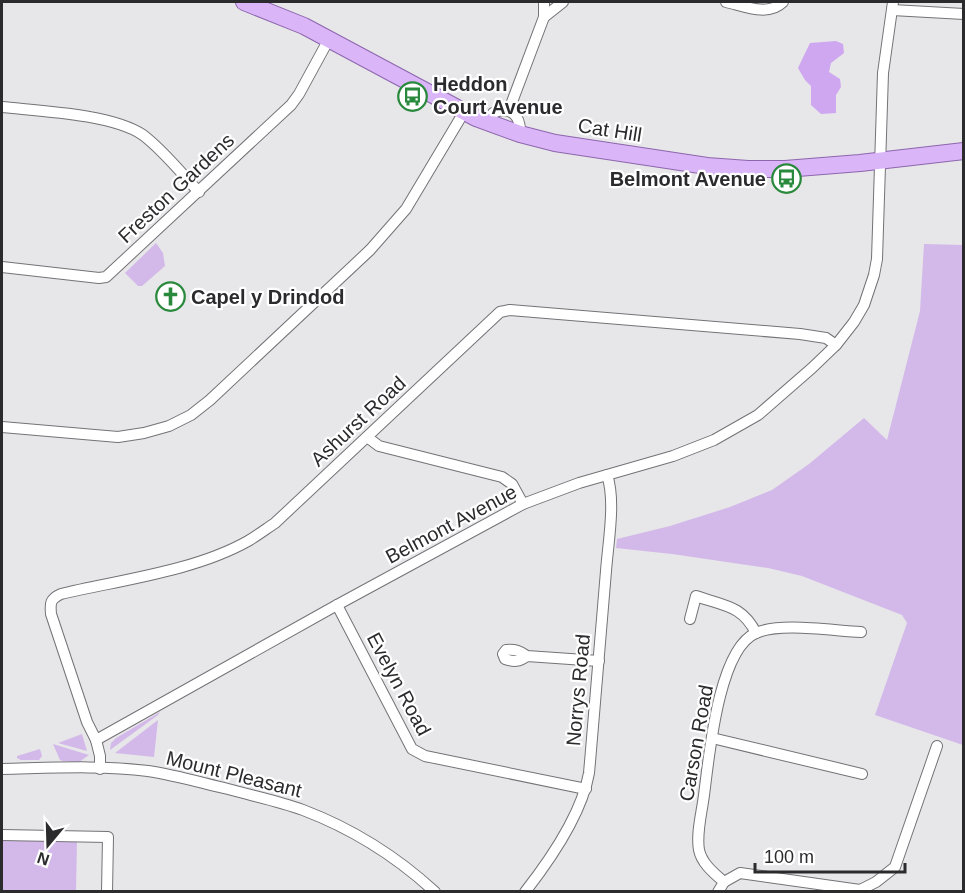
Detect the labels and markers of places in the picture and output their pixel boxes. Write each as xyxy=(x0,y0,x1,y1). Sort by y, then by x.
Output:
place label: Heddon Court Avenue xyxy=(433,73,563,118)
bus stop icon: Heddon Court Avenue xyxy=(396,80,428,112)
bus stop icon: Belmont Avenue xyxy=(771,163,803,195)
place label: Belmont Avenue xyxy=(610,168,766,190)
church icon: Capel y Drindod xyxy=(154,281,186,313)
place label: Capel y Drindod xyxy=(191,286,344,308)

